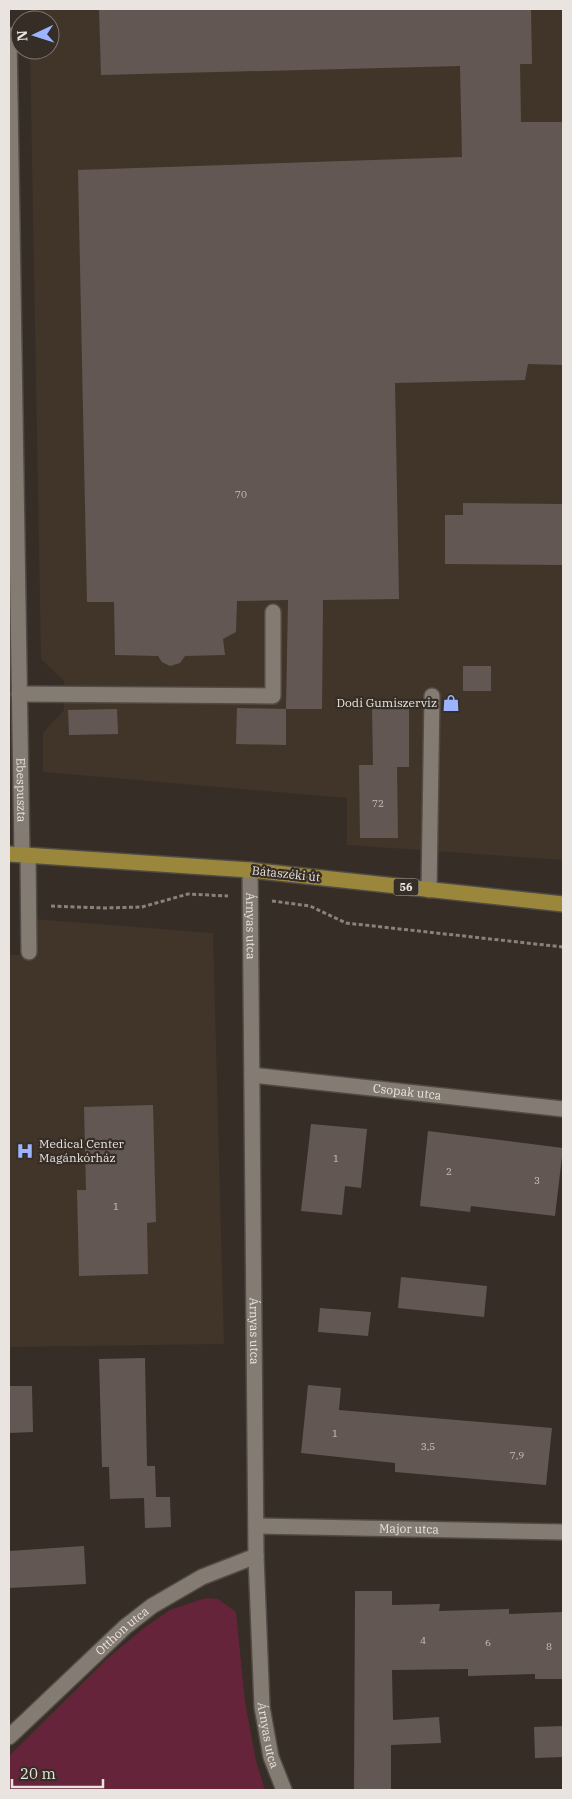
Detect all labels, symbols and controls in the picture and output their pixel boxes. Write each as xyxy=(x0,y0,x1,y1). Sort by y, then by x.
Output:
north arrow xyxy=(10,10,60,60)
text: N xyxy=(13,30,31,42)
house number: 70 xyxy=(235,488,247,501)
shop icon: Dodi Gumiszerviz xyxy=(441,693,461,713)
place label: Dodi Gumiszerviz xyxy=(336,695,437,710)
street label: Ebespuszta xyxy=(13,757,29,823)
house number: 72 xyxy=(372,797,384,810)
street label: Bátaszéki út xyxy=(251,862,321,885)
road number: 56 xyxy=(394,879,418,896)
street label: Árnyas utca xyxy=(243,892,259,960)
street label: Csopak utca xyxy=(372,1080,443,1103)
place label: Medical Center Magánkórház xyxy=(39,1136,125,1165)
hospital icon: Medical Center Magánkórház xyxy=(15,1141,35,1161)
house number: 1 xyxy=(333,1152,339,1165)
house number: 2 xyxy=(446,1165,452,1178)
house number: 3 xyxy=(534,1174,540,1187)
house number: 1 xyxy=(113,1200,119,1213)
street label: Árnyas utca xyxy=(247,1297,262,1365)
house number: 1 xyxy=(332,1427,338,1440)
house number: 3,5 xyxy=(421,1440,435,1453)
house number: 7,9 xyxy=(510,1449,524,1462)
street label: Major utca xyxy=(379,1520,440,1537)
street label: Otthon utca xyxy=(92,1603,152,1658)
house number: 4 xyxy=(420,1634,426,1647)
house number: 6 xyxy=(485,1636,491,1649)
house number: 8 xyxy=(546,1640,552,1653)
street label: Árnyas utca xyxy=(255,1702,283,1771)
scale bar xyxy=(12,1756,104,1788)
text: 20 m xyxy=(20,1764,56,1783)

